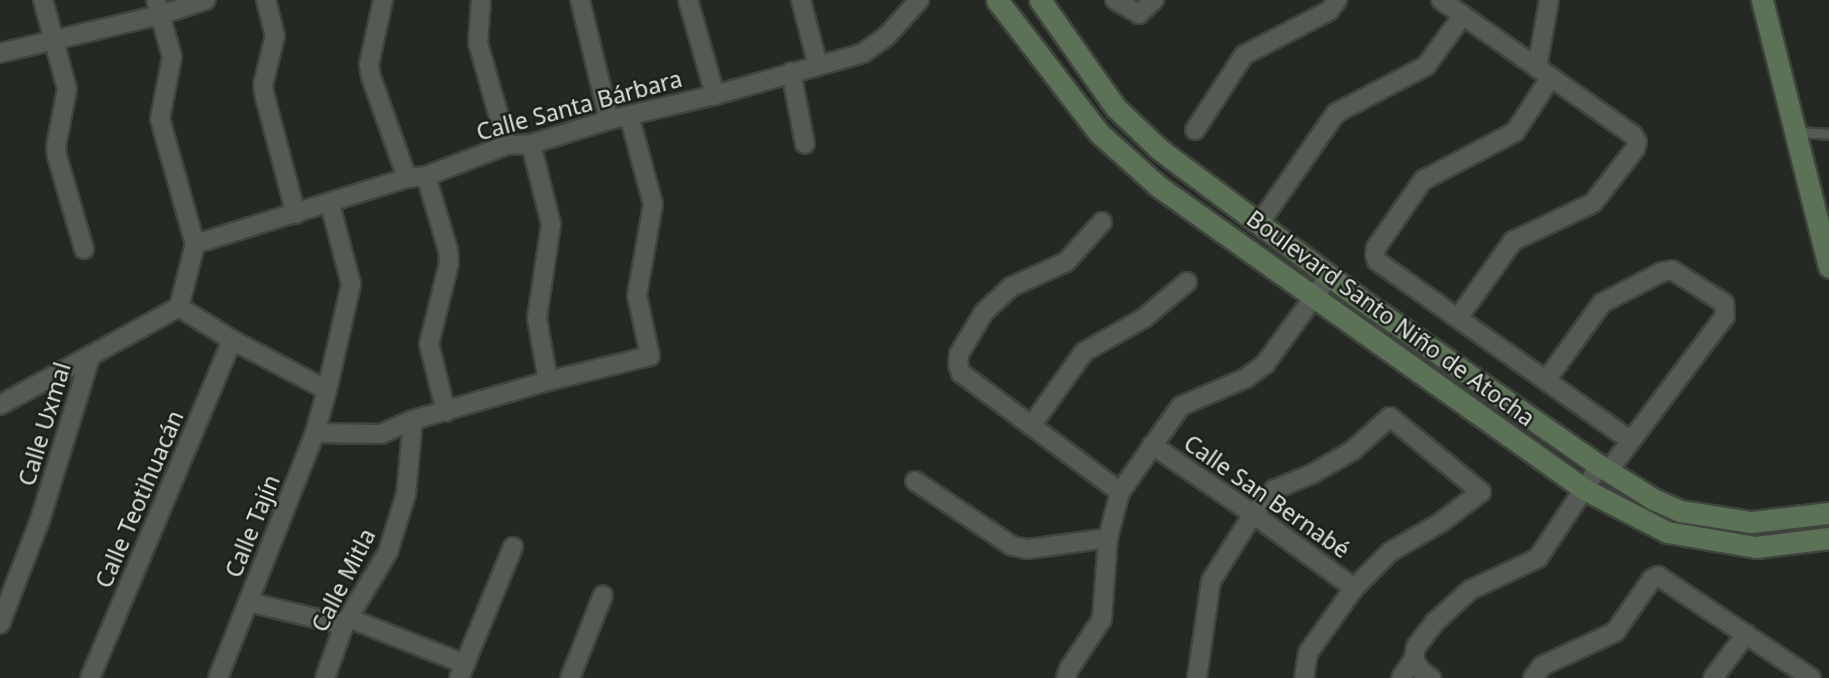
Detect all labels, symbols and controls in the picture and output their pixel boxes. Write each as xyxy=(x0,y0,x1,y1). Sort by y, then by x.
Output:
street label: Calle Santa Bárbara xyxy=(473,64,685,146)
street label: Boulevard Santo Niño de Atocha xyxy=(1242,204,1540,432)
street label: Calle Uxmal xyxy=(12,359,76,489)
street label: Calle Teotihuacán xyxy=(89,406,189,592)
street label: Calle San Bernabé xyxy=(1179,429,1355,563)
street label: Calle Tajín xyxy=(219,471,285,581)
street label: Calle Mitla xyxy=(305,524,381,636)

